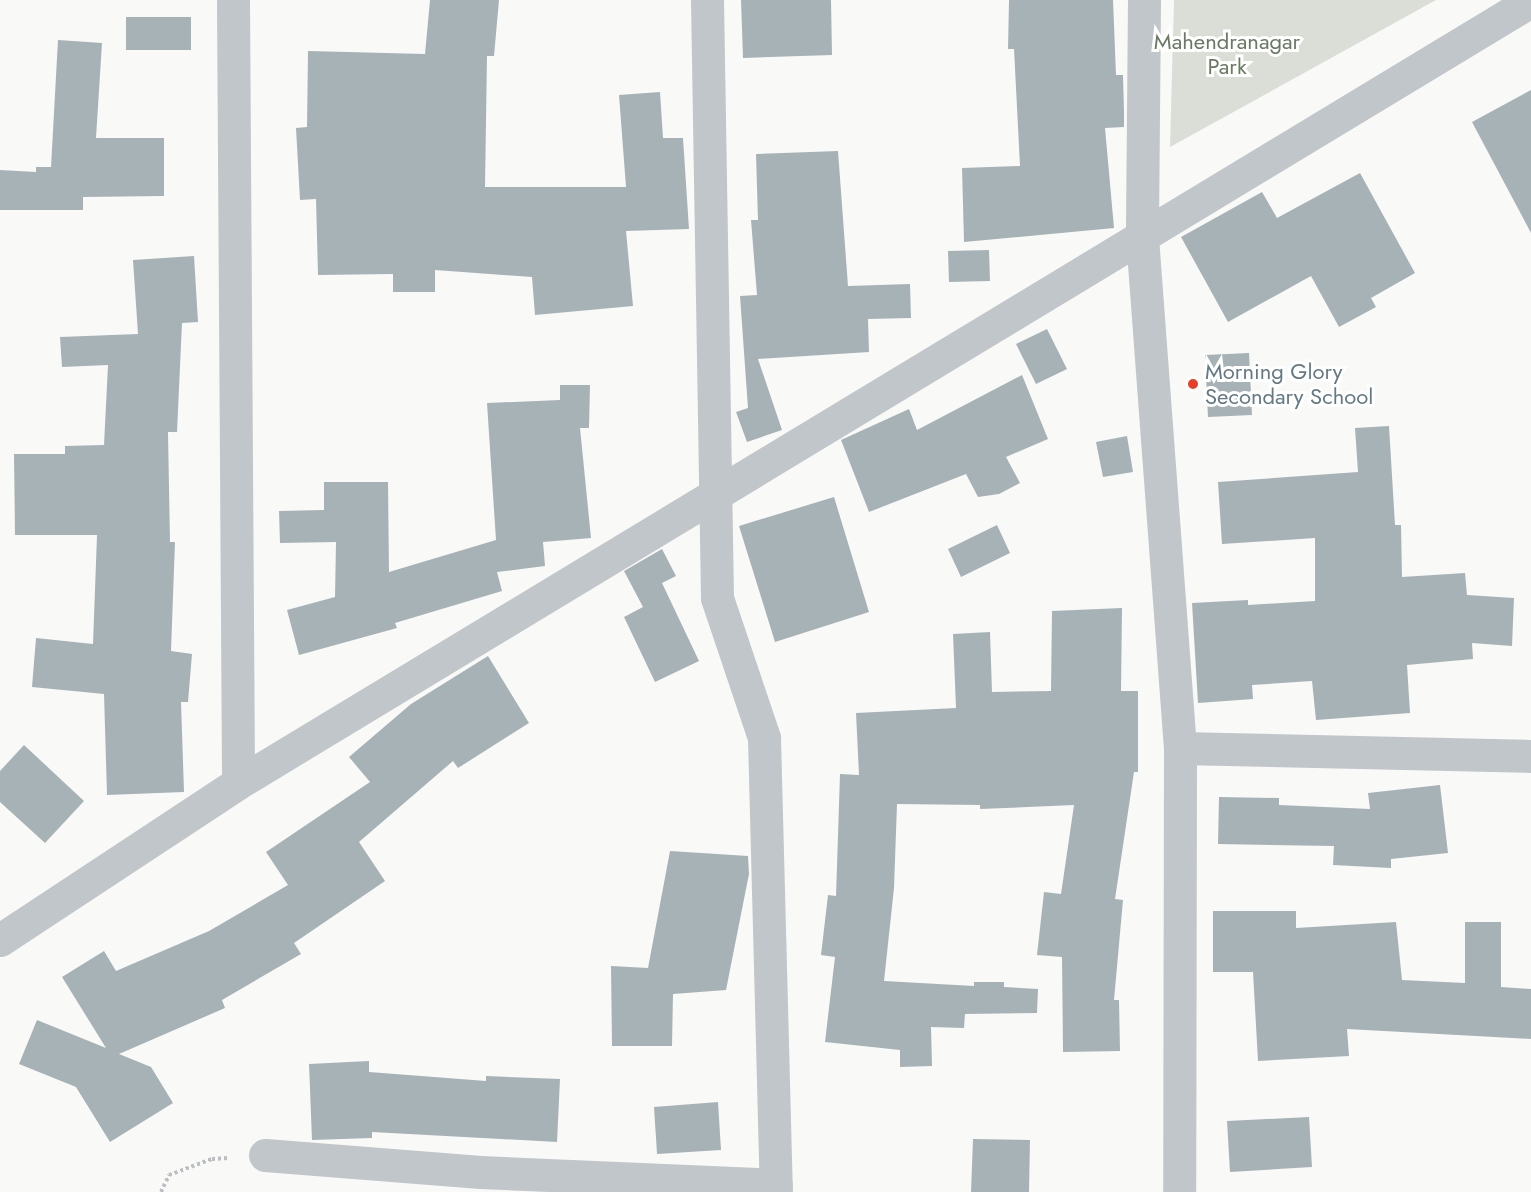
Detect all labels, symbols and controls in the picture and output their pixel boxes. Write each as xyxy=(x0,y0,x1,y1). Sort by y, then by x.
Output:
park label: Mahendranagar Park xyxy=(1154,28,1300,80)
place label: Morning Glory Secondary School xyxy=(1205,358,1373,410)
marker: Morning Glory Secondary School xyxy=(1186,377,1200,391)

